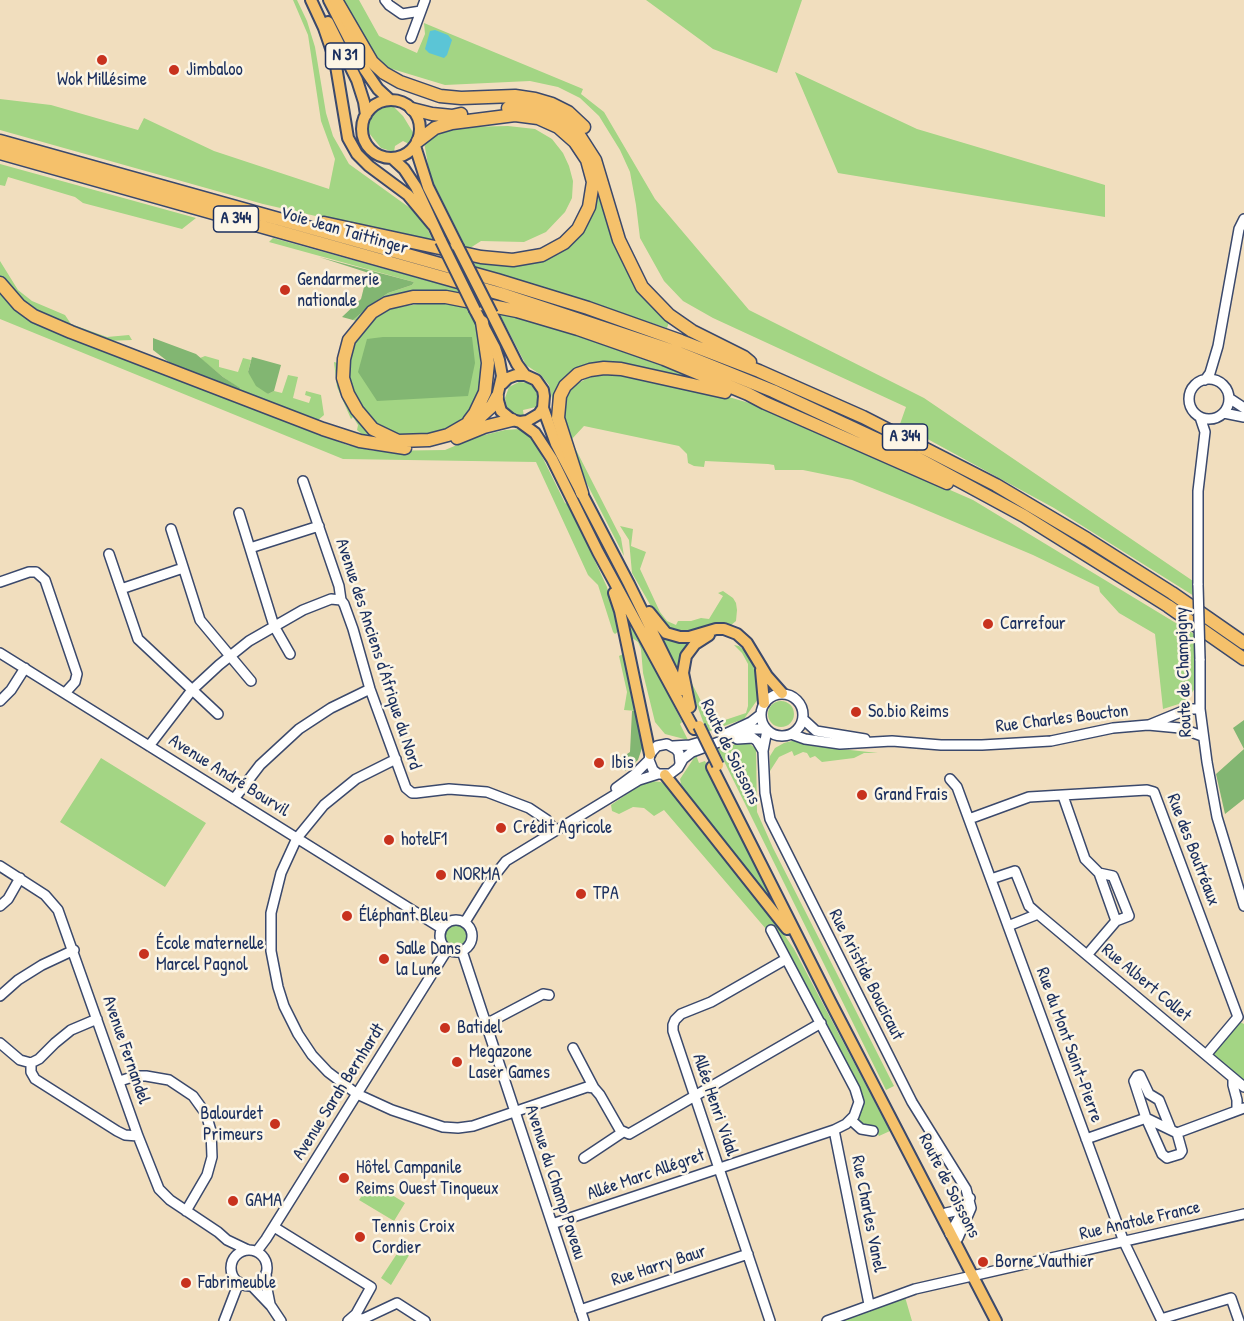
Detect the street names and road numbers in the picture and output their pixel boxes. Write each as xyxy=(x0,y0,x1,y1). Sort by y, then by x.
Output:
road number: N 31 xyxy=(326,43,364,69)
street label: Voie Jean Taittinger xyxy=(278,202,410,260)
road number: A 344 xyxy=(214,206,258,232)
road number: A 344 xyxy=(882,424,928,450)
street label: Avenue des Anciens d'Afrique du Nord xyxy=(330,536,426,772)
street label: Route de Champigny xyxy=(1171,606,1197,738)
street label: Route de Soissons xyxy=(695,696,765,808)
street label: Rue Charles Boucton xyxy=(995,700,1129,738)
street label: Avenue André Bourvil xyxy=(165,730,293,822)
street label: Rue des Boutréaux xyxy=(1162,791,1224,909)
street label: Rue Aristide Boucicaut xyxy=(824,906,908,1044)
street label: Rue Albert Collet xyxy=(1097,939,1195,1027)
street label: Rue du Mont Saint-Pierre xyxy=(1031,965,1107,1125)
street label: Avenue Fernandel xyxy=(97,993,155,1107)
street label: Avenue Sarah Bernhardt xyxy=(288,1020,390,1164)
street label: Allée Henri Vidal xyxy=(687,1051,743,1159)
street label: Avenue du Champ Paveau xyxy=(520,1102,590,1262)
street label: Route de Soissons xyxy=(913,1130,985,1242)
street label: Allée Marc Allégret xyxy=(584,1145,708,1205)
street label: Rue Charles Vanel xyxy=(846,1154,890,1274)
street label: Rue Anatole France xyxy=(1078,1197,1202,1245)
street label: Rue Harry Baur xyxy=(609,1241,709,1291)

